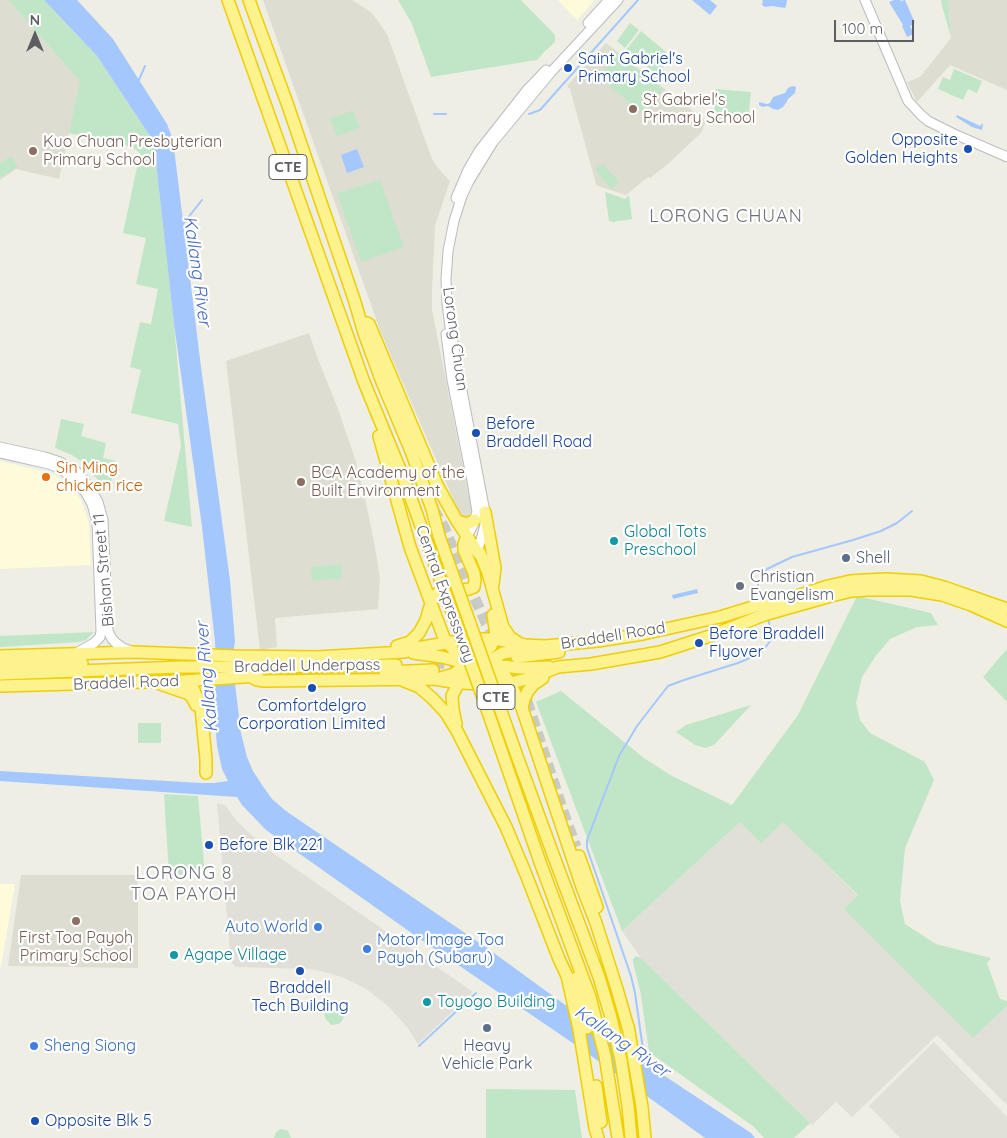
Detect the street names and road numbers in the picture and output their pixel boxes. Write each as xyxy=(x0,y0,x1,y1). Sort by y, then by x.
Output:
road number: CTE xyxy=(269,154,307,180)
street label: Lorong Chuan xyxy=(438,286,472,392)
street label: Bishan Street 11 xyxy=(89,513,119,627)
street label: Central Expressway xyxy=(411,523,479,665)
street label: Braddell Road xyxy=(559,618,667,654)
street label: Braddell Underpass xyxy=(234,655,380,677)
street label: Braddell Road xyxy=(73,672,179,694)
road number: CTE xyxy=(477,684,515,710)

